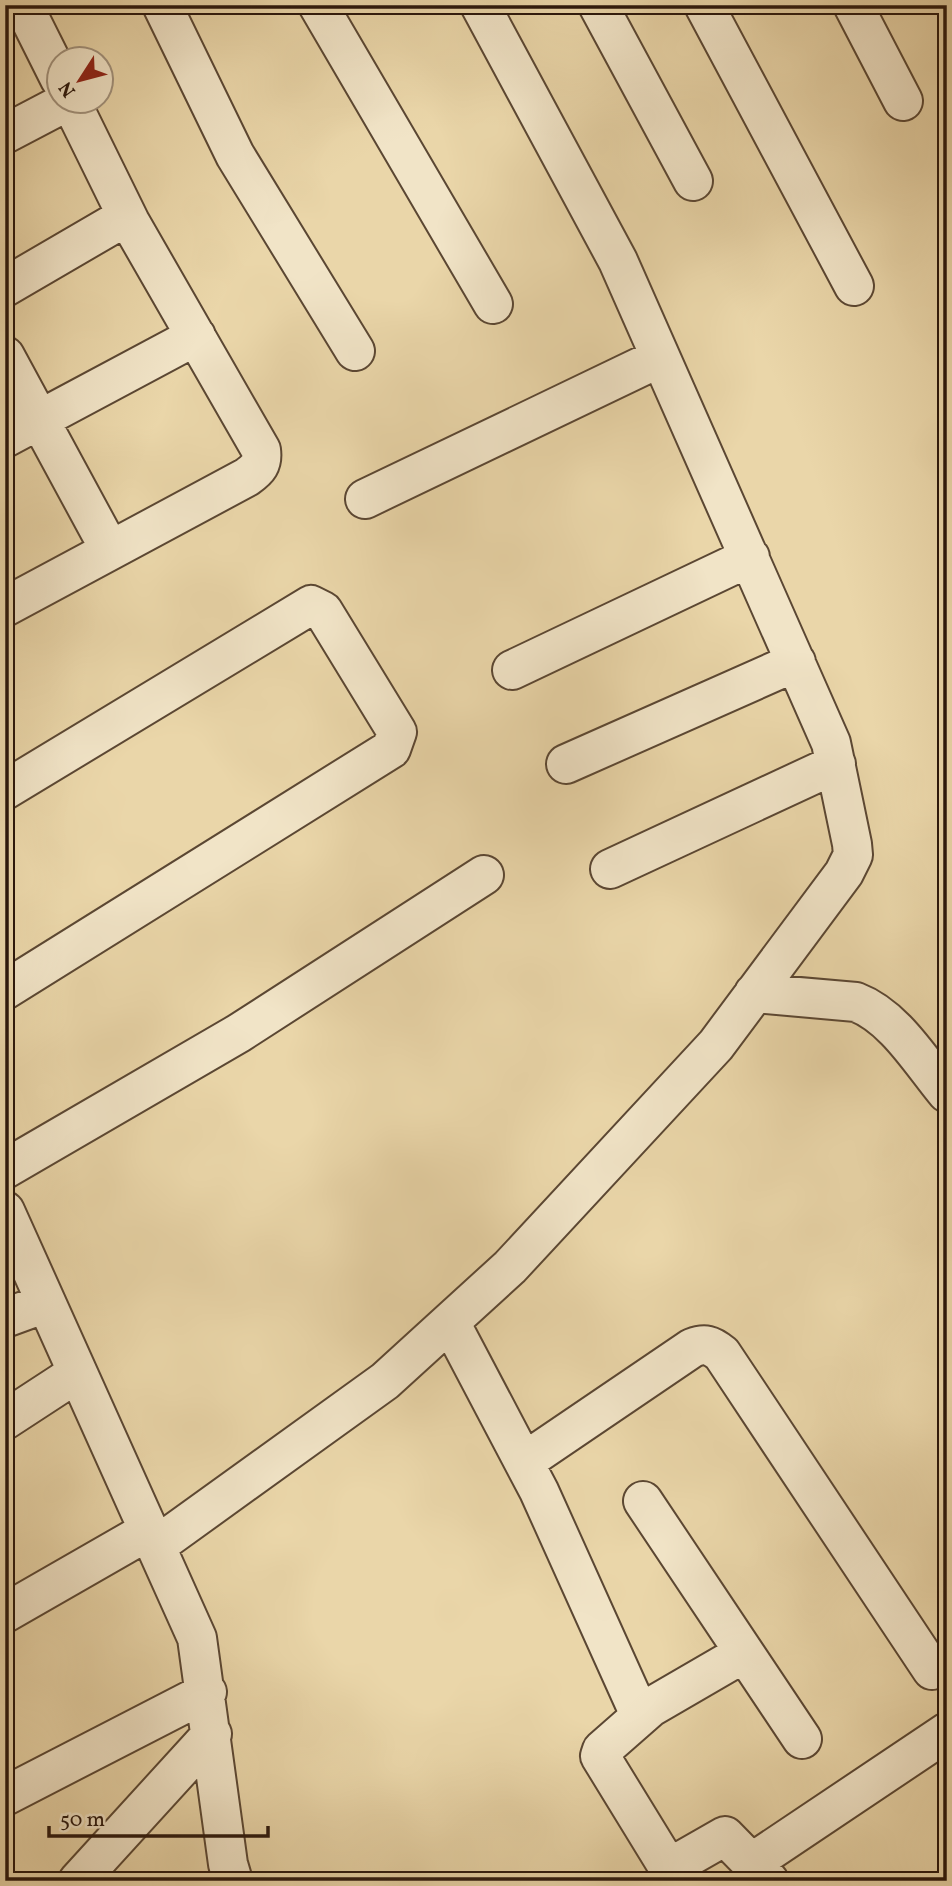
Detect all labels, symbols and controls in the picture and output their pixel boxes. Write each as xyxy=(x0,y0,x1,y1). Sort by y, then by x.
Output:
north arrow xyxy=(46,46,116,116)
text: N xyxy=(53,75,82,102)
scale bar xyxy=(49,1795,268,1839)
text: 50 m xyxy=(60,1806,105,1835)

